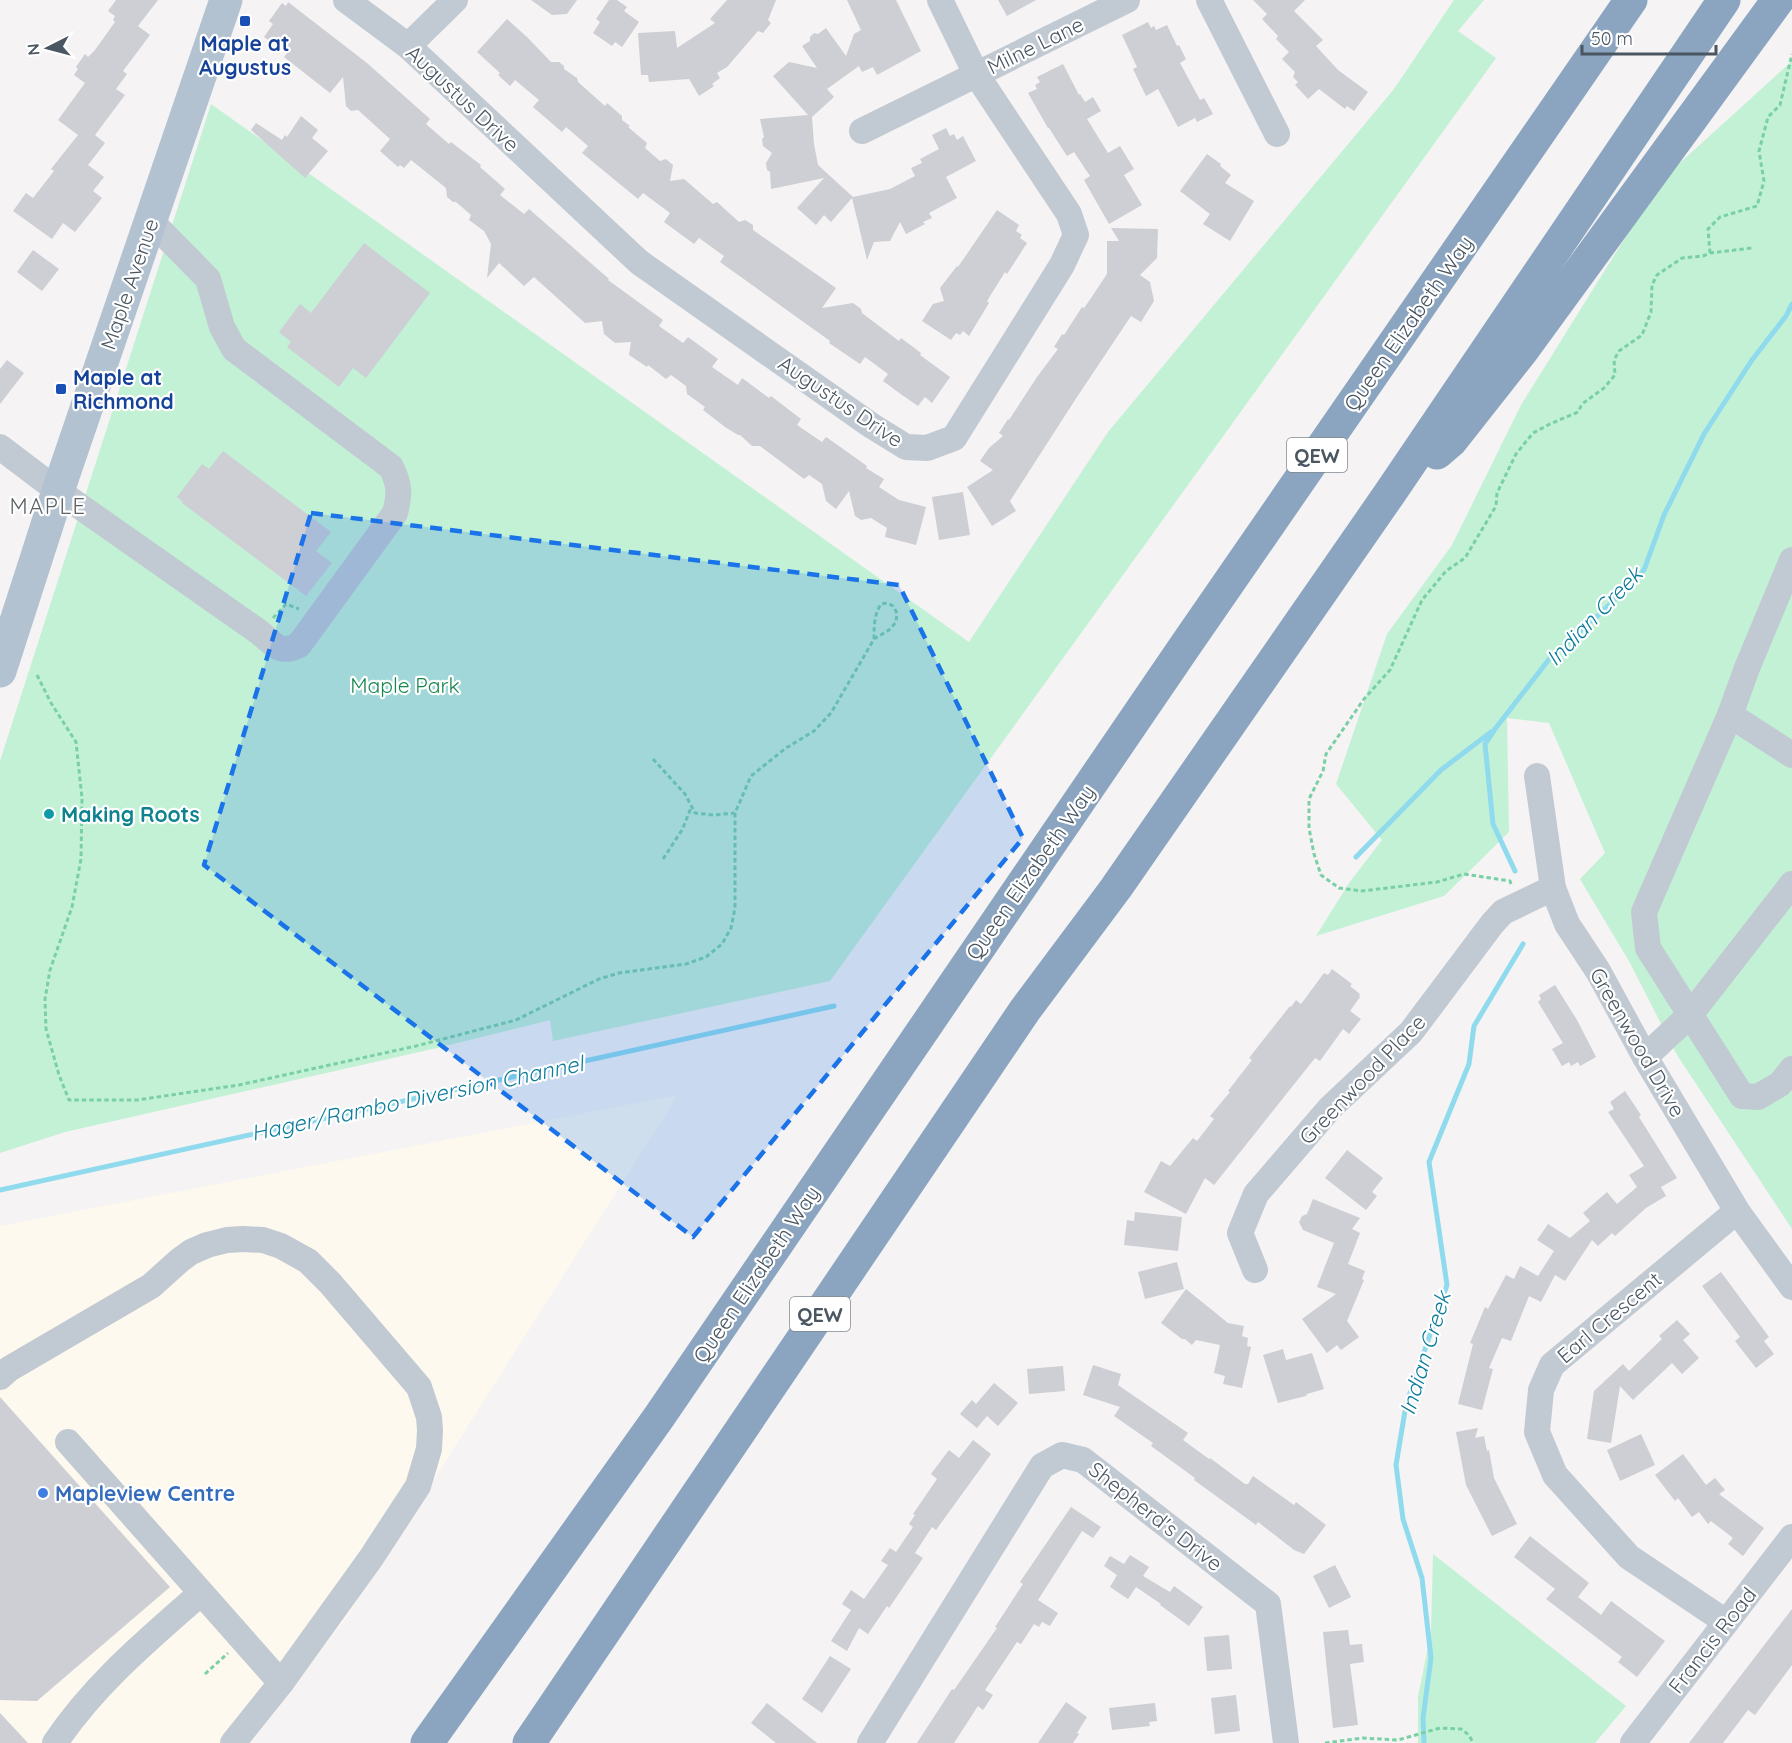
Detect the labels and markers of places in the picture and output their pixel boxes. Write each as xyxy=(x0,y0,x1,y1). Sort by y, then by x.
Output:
marker: Maple at Augustus xyxy=(238,14,252,28)
place label: Maple at Augustus xyxy=(199,30,291,80)
place label: Maple at Richmond xyxy=(73,364,174,414)
marker: Maple at Richmond xyxy=(54,382,68,396)
place label: Making Roots xyxy=(61,801,200,827)
marker: Making Roots xyxy=(42,807,56,821)
place label: Mapleview Centre xyxy=(55,1480,235,1506)
marker: Mapleview Centre xyxy=(36,1486,50,1500)

